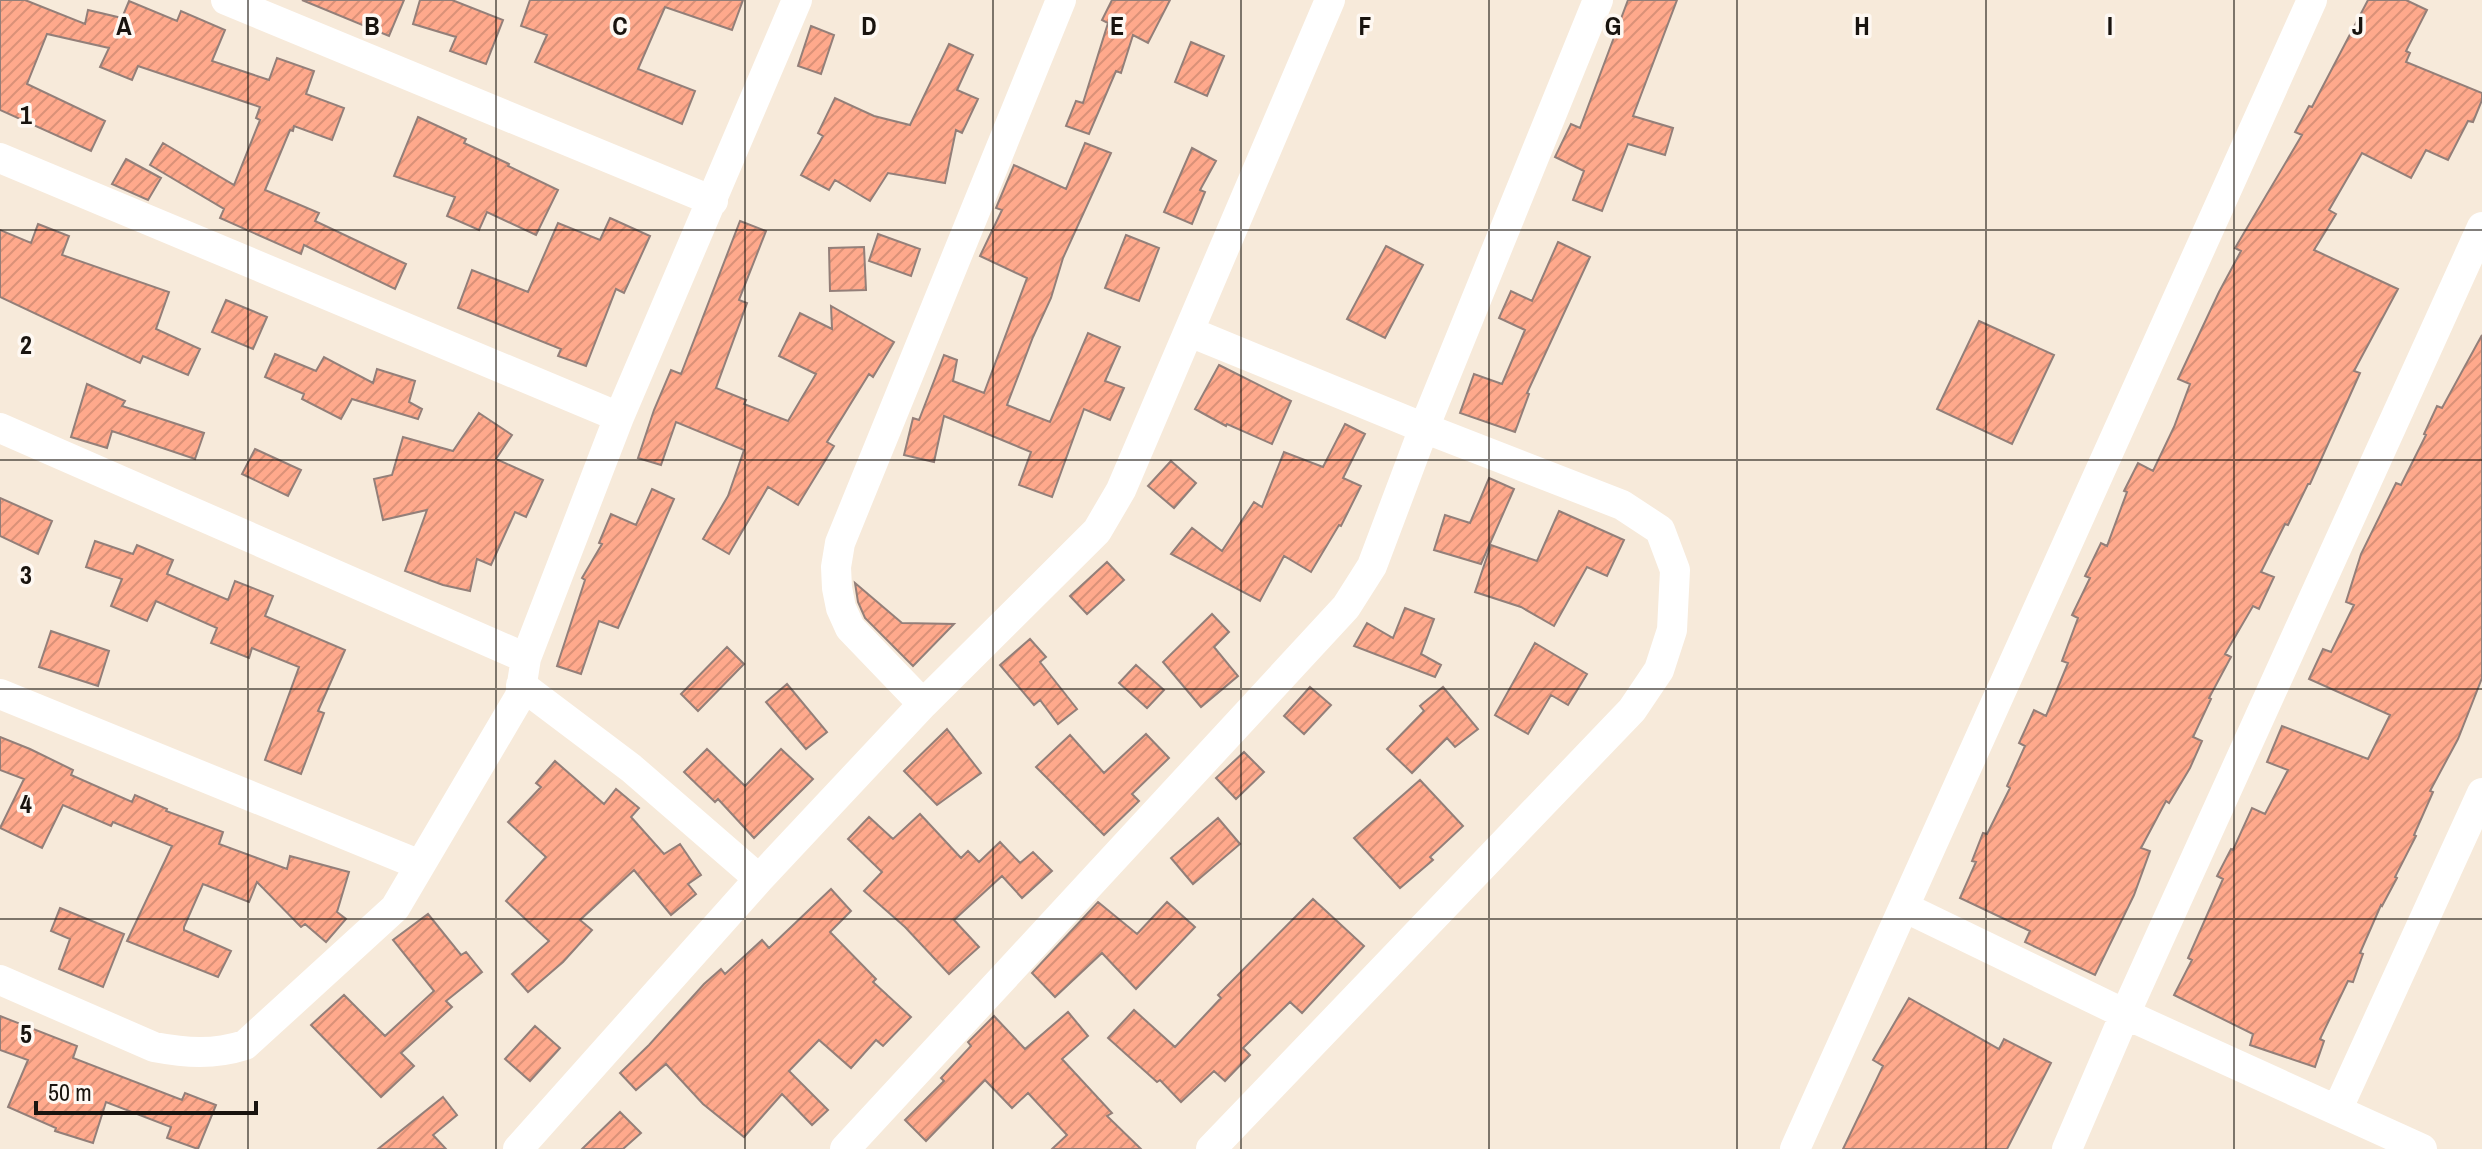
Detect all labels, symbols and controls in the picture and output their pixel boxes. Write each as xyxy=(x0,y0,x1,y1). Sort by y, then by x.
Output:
text: A xyxy=(116,8,132,43)
text: B xyxy=(364,8,380,43)
text: C xyxy=(612,8,628,43)
text: D xyxy=(861,8,877,43)
text: E xyxy=(1110,8,1124,43)
text: F xyxy=(1358,8,1372,43)
text: G xyxy=(1605,8,1621,43)
text: H xyxy=(1854,8,1870,43)
text: I xyxy=(2107,8,2113,43)
text: J xyxy=(2352,8,2364,43)
text: 1 xyxy=(20,97,32,132)
text: 2 xyxy=(20,327,32,362)
text: 3 xyxy=(20,557,32,592)
text: 4 xyxy=(20,786,32,821)
text: 5 xyxy=(20,1016,32,1051)
scale bar xyxy=(36,1065,256,1115)
text: 50 m xyxy=(48,1076,92,1108)

